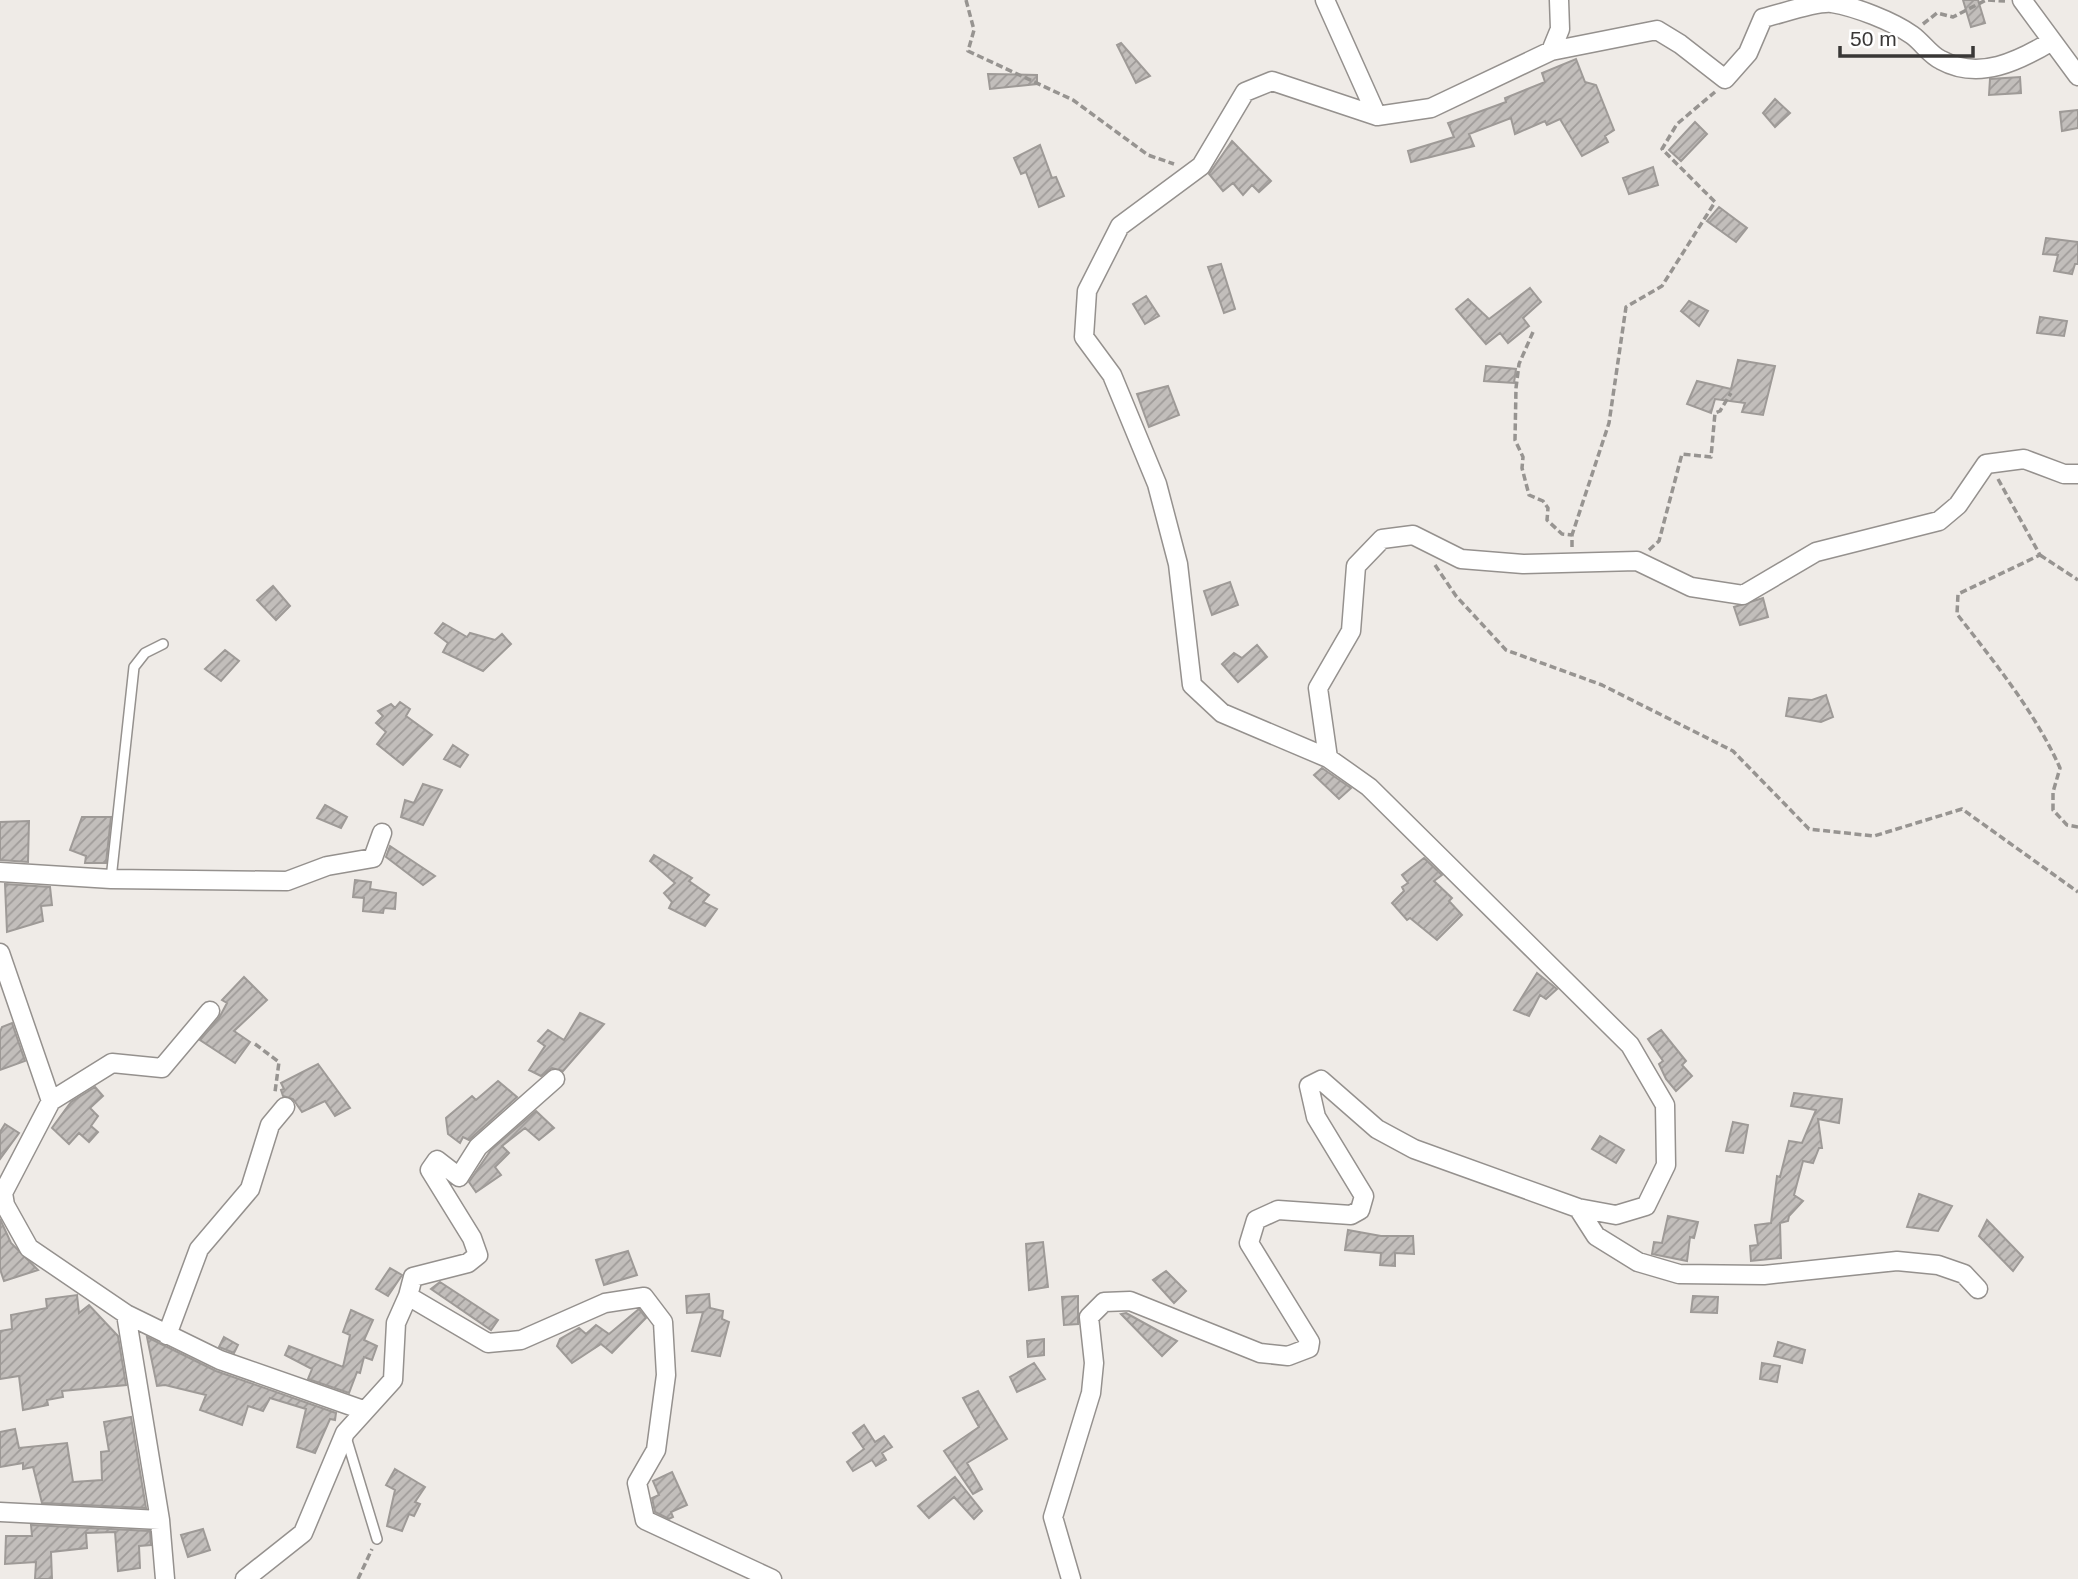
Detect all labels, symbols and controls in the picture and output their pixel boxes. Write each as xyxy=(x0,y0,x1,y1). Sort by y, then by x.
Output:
scale bar xyxy=(1840,14,1973,58)
text: 50 m xyxy=(1850,27,1897,50)

